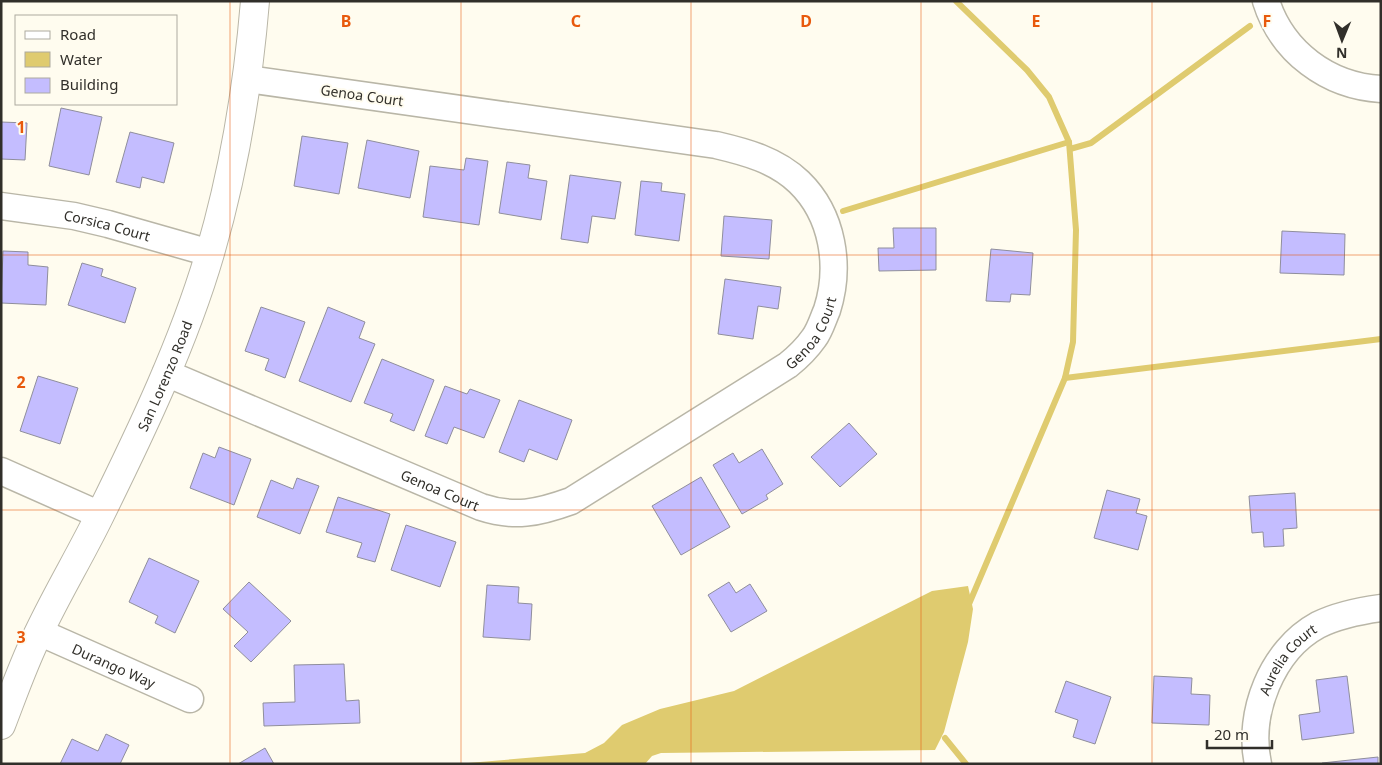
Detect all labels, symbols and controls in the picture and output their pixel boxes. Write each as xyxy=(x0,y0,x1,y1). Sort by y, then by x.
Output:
text: B xyxy=(341,10,351,32)
text: C xyxy=(571,10,581,32)
text: D xyxy=(800,10,812,32)
text: E xyxy=(1032,10,1041,32)
text: F xyxy=(1263,10,1271,32)
legend xyxy=(15,15,178,105)
north arrow xyxy=(1317,15,1367,65)
text: Road xyxy=(60,24,96,44)
text: N xyxy=(1336,44,1348,63)
text: Water xyxy=(60,49,102,69)
text: Building xyxy=(60,74,118,94)
street label: Genoa Court xyxy=(319,80,405,110)
text: 1 xyxy=(16,116,26,138)
street label: Corsica Court xyxy=(63,205,153,245)
street label: Genoa Court xyxy=(781,295,840,373)
street label: San Lorenzo Road xyxy=(132,318,196,434)
text: 2 xyxy=(16,371,26,393)
street label: Genoa Court xyxy=(398,465,482,515)
street label: Aurelia Court xyxy=(1254,619,1320,698)
text: 3 xyxy=(16,626,26,648)
street label: Durango Way xyxy=(69,638,159,692)
scale bar xyxy=(1207,718,1272,750)
text: 20 m xyxy=(1214,724,1249,744)

